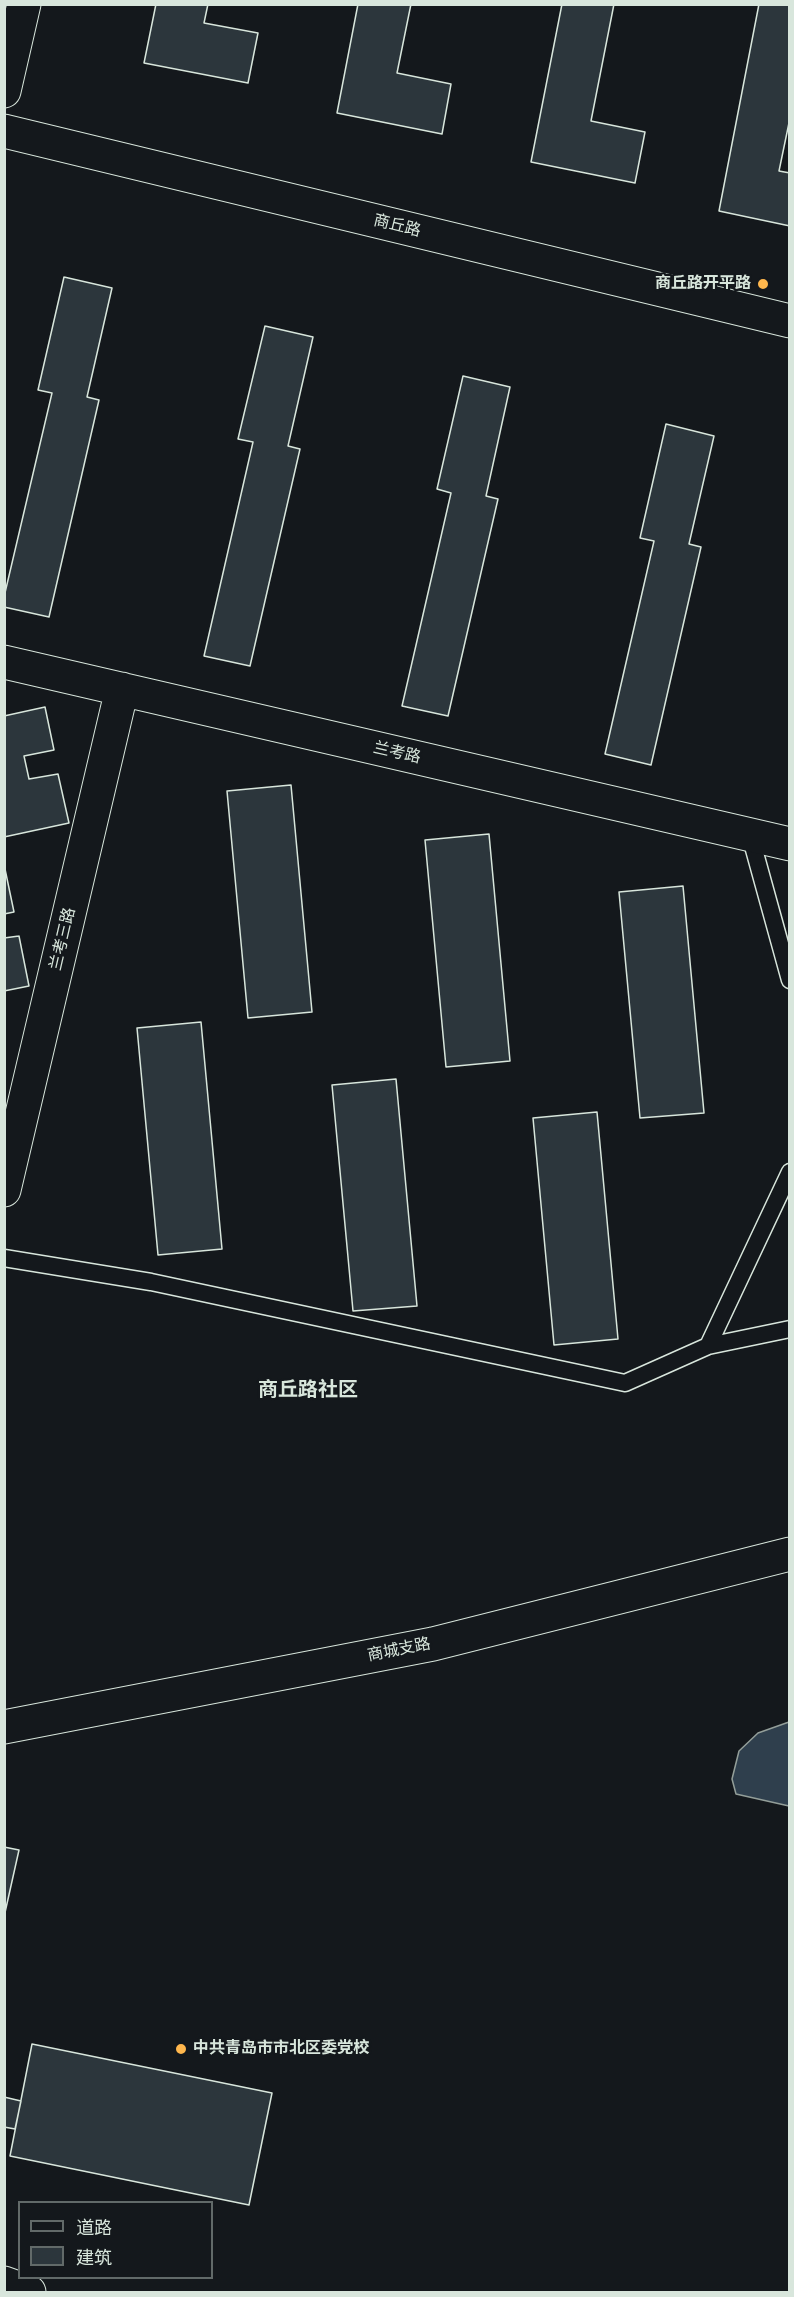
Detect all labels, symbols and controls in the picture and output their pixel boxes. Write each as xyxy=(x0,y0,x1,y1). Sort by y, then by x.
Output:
street label: 商丘路 xyxy=(371,211,423,241)
place label: 商丘路开平路 xyxy=(655,274,751,294)
marker: 商丘路开平路 xyxy=(756,277,770,291)
street label: 兰考路 xyxy=(371,738,423,768)
street label: 兰考三路 xyxy=(46,906,80,972)
district label: 商丘路社区 xyxy=(258,1378,358,1402)
street label: 商城支路 xyxy=(366,1634,432,1666)
place label: 中共青岛市市北区委党校 xyxy=(193,2039,369,2059)
marker: 中共青岛市市北区委党校 xyxy=(174,2042,188,2056)
legend xyxy=(18,2201,213,2279)
text: 道路 xyxy=(76,2218,112,2238)
text: 建筑 xyxy=(76,2248,112,2268)

